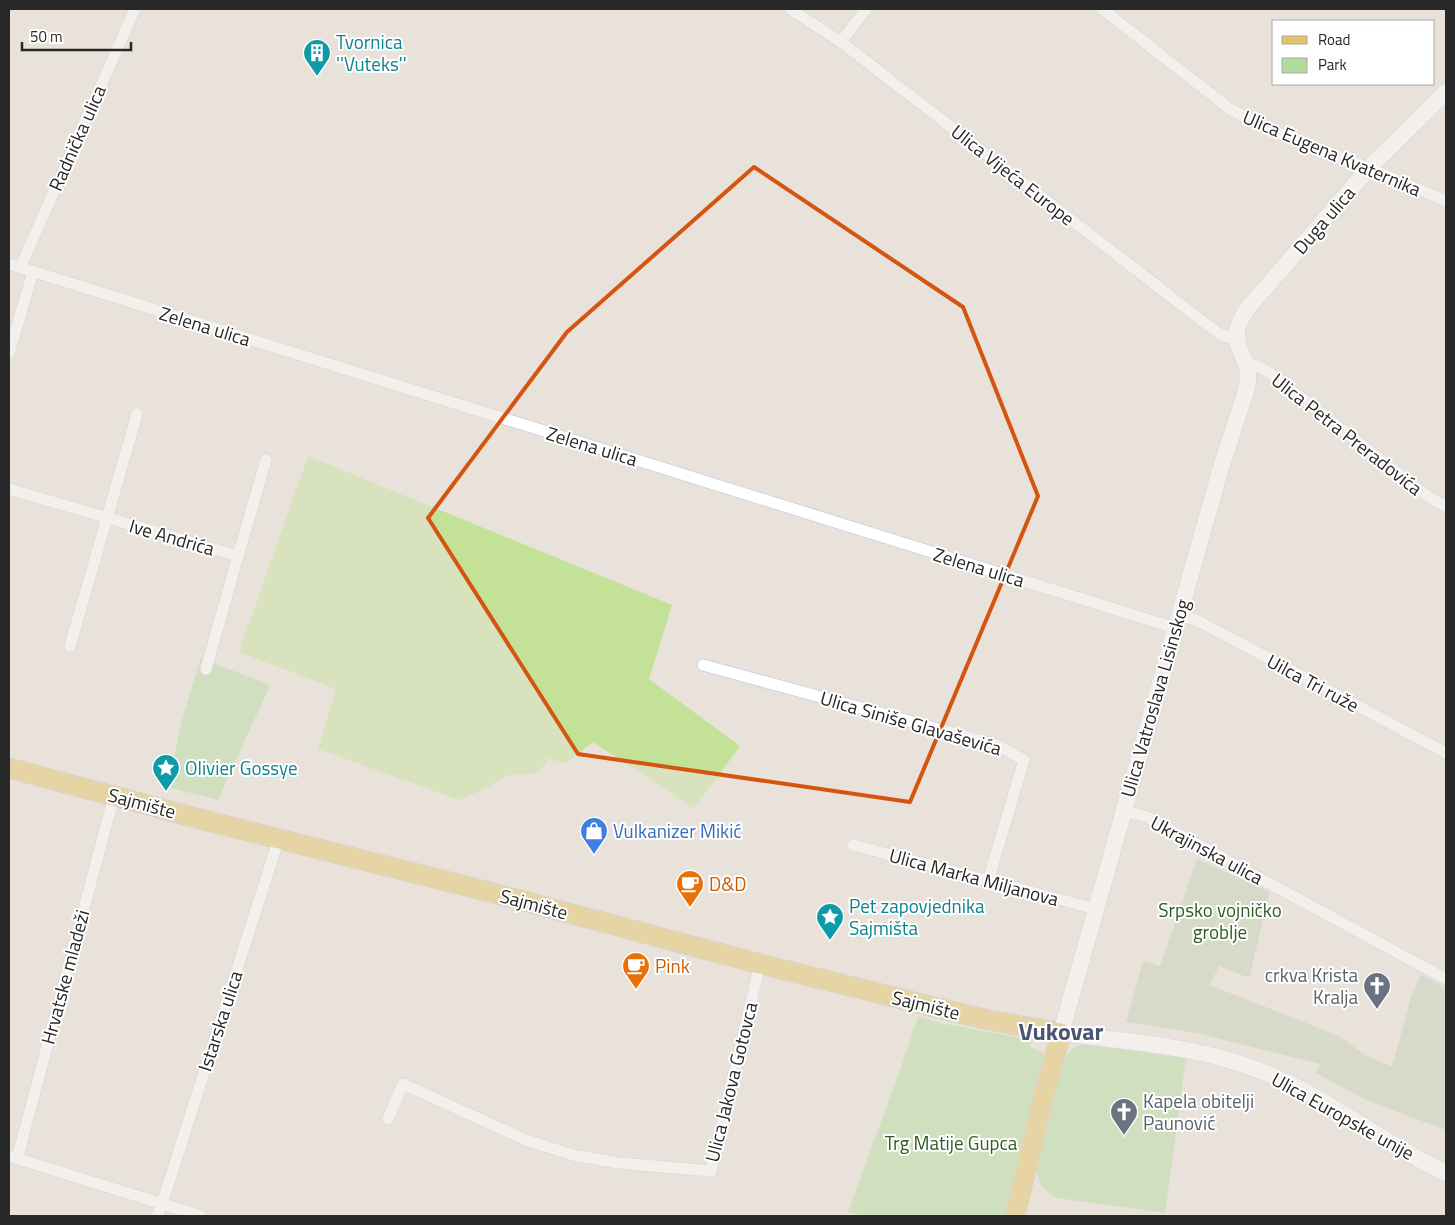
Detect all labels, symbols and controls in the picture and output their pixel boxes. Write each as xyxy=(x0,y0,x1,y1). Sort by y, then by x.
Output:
scale bar xyxy=(22,20,131,52)
legend xyxy=(1272,20,1435,85)
text: 50 m xyxy=(30,25,63,48)
place label: Tvornica ''Vuteks'' xyxy=(336,27,407,78)
text: Road xyxy=(1318,28,1350,51)
building icon: Tvornica ''Vuteks'' xyxy=(302,38,332,77)
text: Park xyxy=(1318,53,1347,76)
street label: Radnička ulica xyxy=(40,80,113,195)
street label: Ulica Eugena Kvaternika xyxy=(1239,102,1426,203)
street label: Ulica Vijeća Europe xyxy=(945,117,1081,232)
street label: Duga ulica xyxy=(1286,179,1362,260)
street label: Zelena ulica xyxy=(156,298,255,353)
street label: Ulica Petra Preradovića xyxy=(1266,365,1429,502)
street label: Zelena ulica xyxy=(543,418,642,473)
street label: Ive Andrića xyxy=(126,511,219,563)
street label: Zelena ulica xyxy=(930,539,1029,594)
street label: Ulica Vatroslava Lisinskog xyxy=(1112,595,1197,800)
street label: Uilca Tri ruže xyxy=(1262,646,1365,719)
street label: Ulica Siniše Glavaševića xyxy=(817,683,1006,762)
place icon: Olivier Gossye xyxy=(151,753,181,792)
place label: Olivier Gossye xyxy=(185,753,298,782)
street label: Sajmište xyxy=(105,780,179,825)
street label: Ukrajinska ulica xyxy=(1146,808,1269,892)
shop icon: Vulkanizer Mikić xyxy=(579,816,609,855)
place label: Vulkanizer Mikić xyxy=(613,816,742,845)
street label: Ulica Marka Miljanova xyxy=(886,840,1063,913)
cafe icon: D&D xyxy=(675,869,705,908)
place label: D&D xyxy=(709,869,747,898)
street label: Sajmište xyxy=(497,881,571,926)
place label: Pet zapovjednika Sajmišta xyxy=(849,891,985,942)
park label: Srpsko vojničko groblje xyxy=(1158,895,1282,946)
place icon: Pet zapovjednika Sajmišta xyxy=(815,902,845,941)
street label: Hrvatske mladeži xyxy=(33,906,96,1047)
cafe icon: Pink xyxy=(621,951,651,990)
place label: Pink xyxy=(655,951,690,980)
place label: crkva Krista Kralja xyxy=(1265,960,1358,1011)
street label: Istarska ulica xyxy=(190,966,250,1075)
church icon: crkva Krista Kralja xyxy=(1362,971,1392,1010)
street label: Sajmište xyxy=(889,982,963,1027)
street label: Ulica Jakova Gotovca xyxy=(697,998,765,1165)
district label: Vukovar xyxy=(1018,1013,1104,1049)
street label: Ulica Europske unije xyxy=(1267,1064,1420,1167)
place label: Kapela obitelji Paunović xyxy=(1143,1086,1254,1137)
church icon: Kapela obitelji Paunović xyxy=(1109,1097,1139,1136)
park label: Trg Matije Gupca xyxy=(885,1128,1018,1157)

